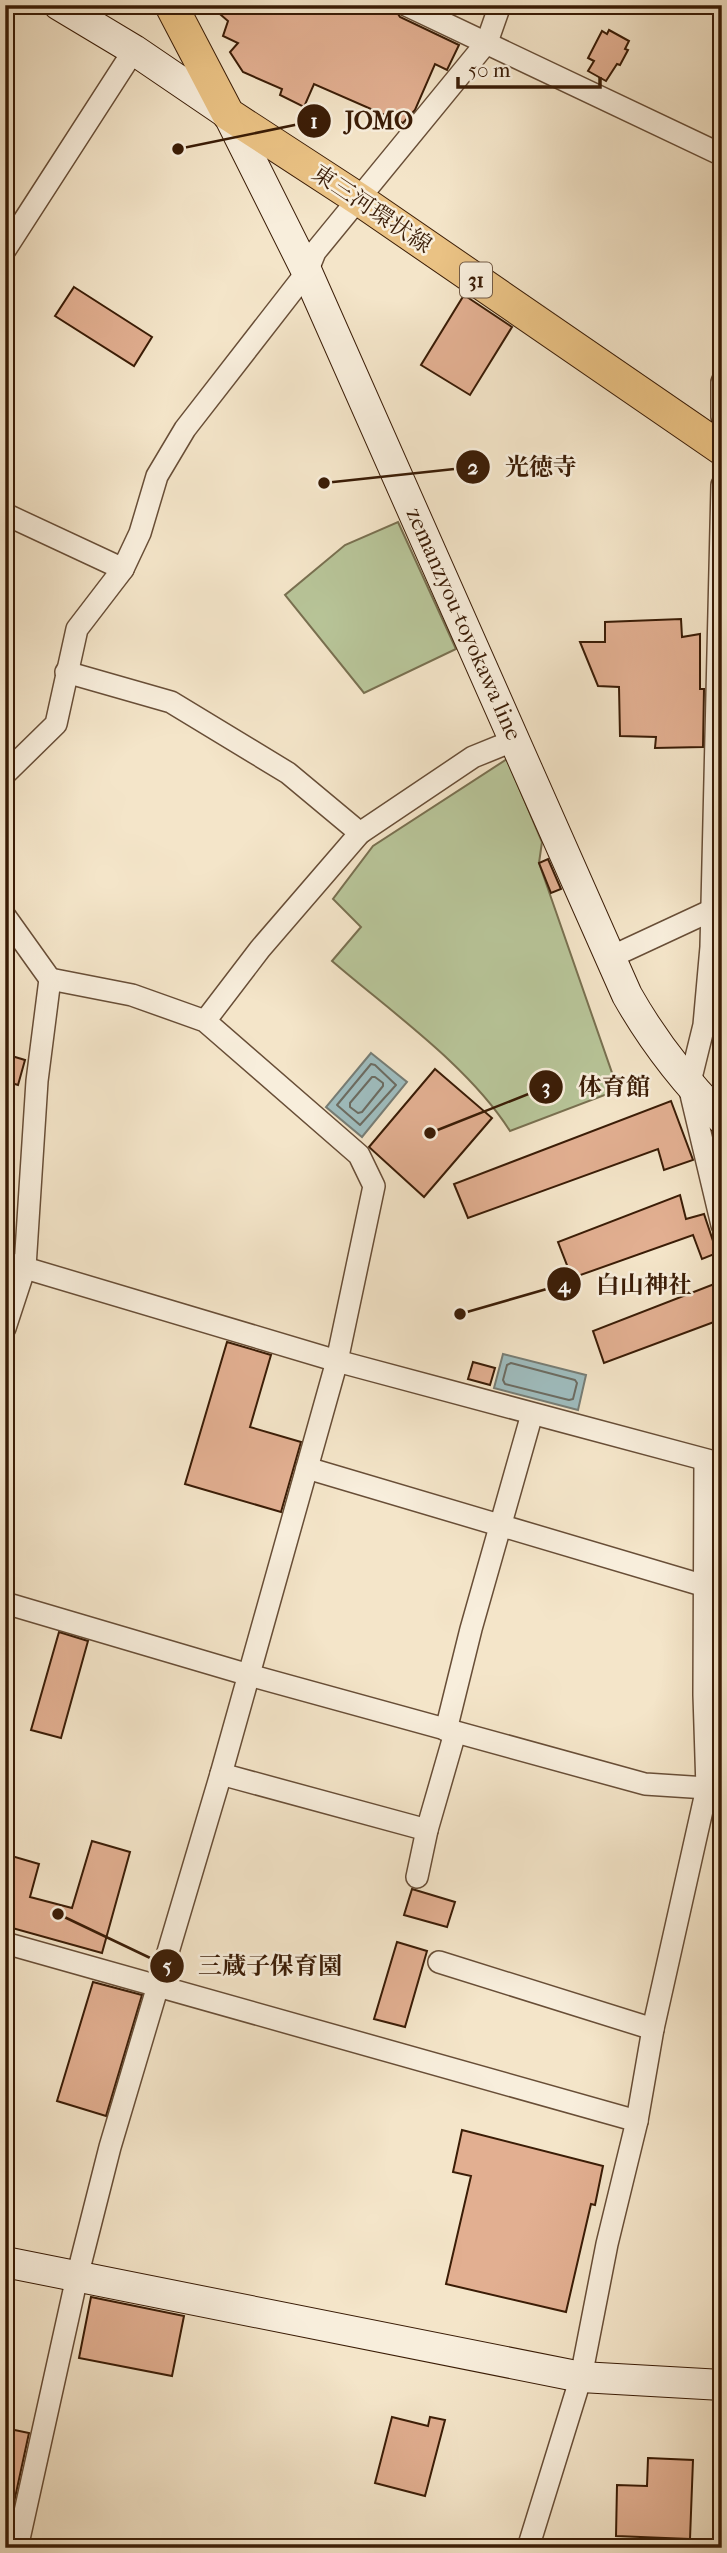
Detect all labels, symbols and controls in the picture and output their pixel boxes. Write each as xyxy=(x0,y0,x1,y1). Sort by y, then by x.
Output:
scale bar xyxy=(458,46,599,90)
text: 50 m xyxy=(468,58,511,82)
callout: JOMO xyxy=(296,98,427,143)
text: JOMO xyxy=(343,107,413,135)
text: 1 xyxy=(310,109,318,133)
street label: 東三河環状線 xyxy=(307,159,437,259)
road number: 31 xyxy=(460,262,492,298)
callout: 光徳寺 xyxy=(456,445,591,490)
text: 光徳寺 xyxy=(505,453,577,481)
text: 2 xyxy=(468,455,479,479)
street label: zemanzyou-toyokawa line xyxy=(400,504,528,744)
callout: 体育館 xyxy=(529,1064,664,1109)
text: 体育館 xyxy=(578,1073,650,1101)
text: 3 xyxy=(542,1075,550,1099)
callout: 白山神社 xyxy=(547,1262,706,1307)
text: 白山神社 xyxy=(596,1271,692,1299)
text: 4 xyxy=(557,1273,572,1298)
callout: 三蔵子保育園 xyxy=(149,1944,356,1989)
text: 三蔵子保育園 xyxy=(198,1952,342,1980)
text: 5 xyxy=(162,1954,172,1978)

